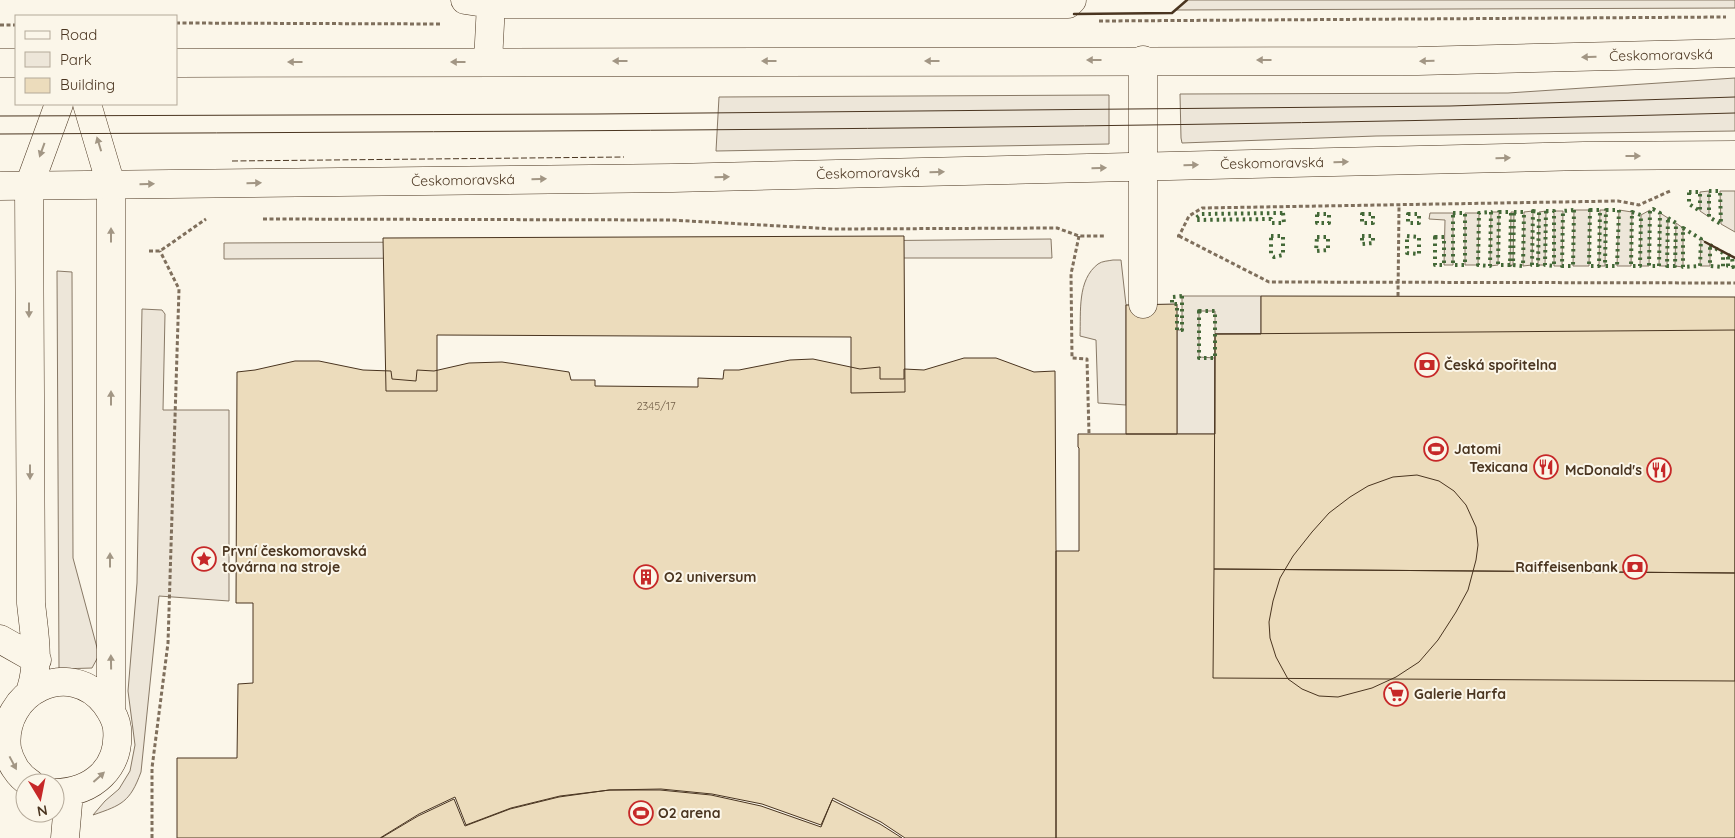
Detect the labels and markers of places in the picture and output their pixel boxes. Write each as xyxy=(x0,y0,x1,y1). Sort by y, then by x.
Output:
bank icon: Česká spořitelna xyxy=(1414,352,1440,378)
place label: Česká spořitelna xyxy=(1444,356,1557,374)
sports icon: Jatomi xyxy=(1423,436,1449,462)
place label: Jatomi xyxy=(1454,440,1501,458)
restaurant icon: Texicana xyxy=(1533,454,1559,480)
restaurant icon: McDonald's xyxy=(1646,457,1672,483)
place label: Texicana xyxy=(1469,458,1528,476)
place label: McDonald's xyxy=(1565,461,1642,479)
place label: První českomoravská továrna na stroje xyxy=(222,542,367,576)
place icon: První českomoravská továrna na stroje xyxy=(191,546,217,572)
bank icon: Raiffeisenbank xyxy=(1622,554,1648,580)
place label: Raiffeisenbank xyxy=(1515,558,1618,576)
building icon: O2 universum xyxy=(633,564,659,590)
place label: O2 universum xyxy=(664,568,756,586)
supermarket icon: Galerie Harfa xyxy=(1383,681,1409,707)
place label: Galerie Harfa xyxy=(1414,685,1506,703)
sports icon: O2 arena xyxy=(628,800,654,826)
place label: O2 arena xyxy=(658,804,720,822)

